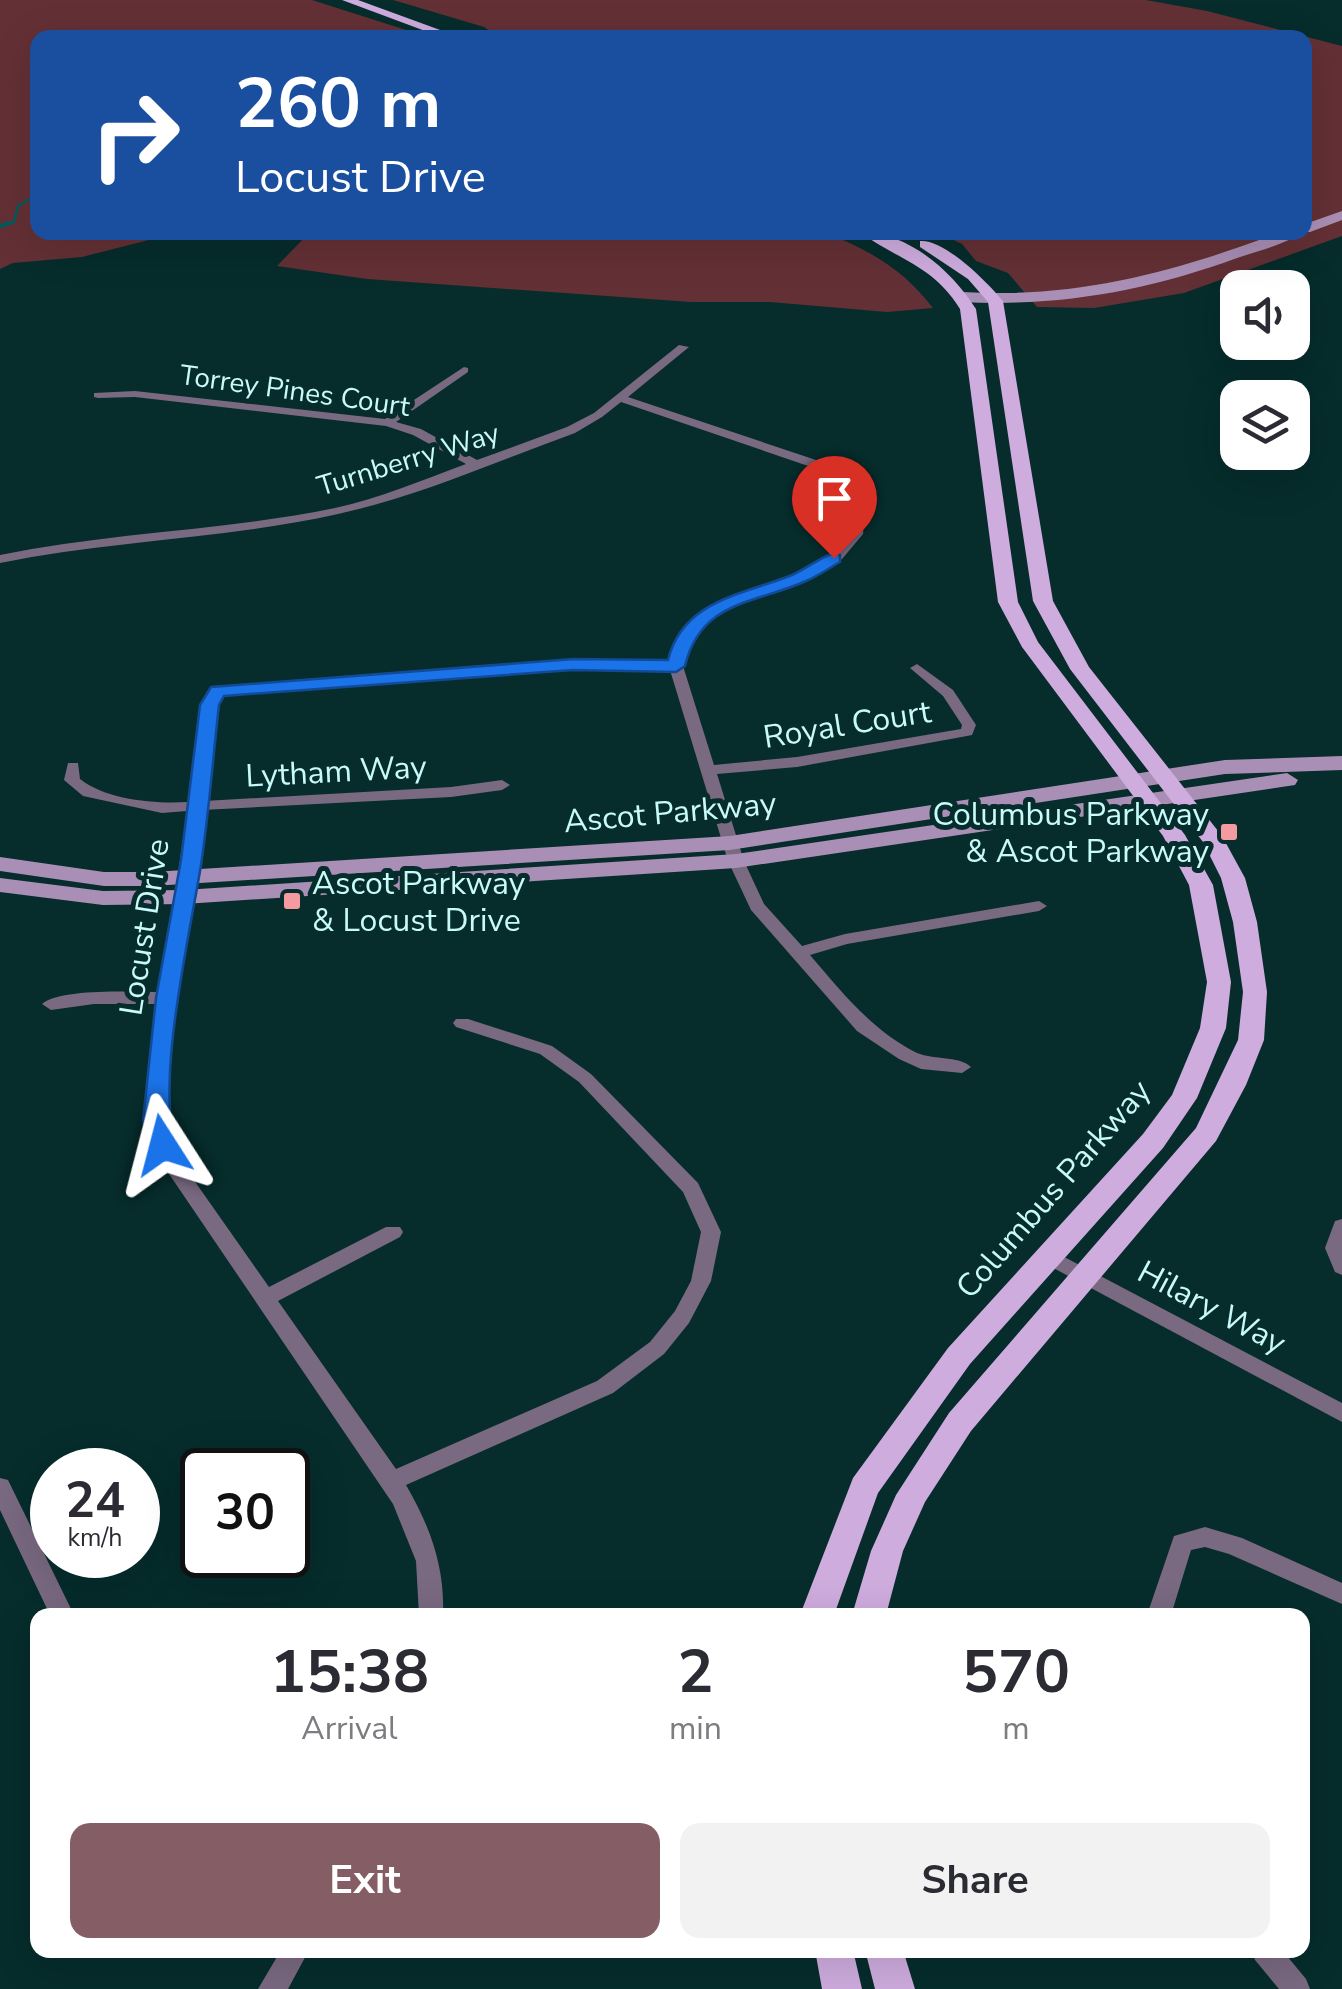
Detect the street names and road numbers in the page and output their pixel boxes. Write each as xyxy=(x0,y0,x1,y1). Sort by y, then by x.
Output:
street label: Torrey Pines Court xyxy=(177,356,412,426)
street label: Turnberry Way xyxy=(313,414,505,506)
street label: Royal Court xyxy=(760,690,935,759)
street label: Lytham Way xyxy=(244,745,428,798)
street label: Ascot Parkway xyxy=(562,782,779,843)
street label: Locust Drive xyxy=(109,836,180,1019)
street label: Columbus Parkway xyxy=(946,1070,1161,1308)
street label: Hilary Way xyxy=(1130,1250,1294,1365)

